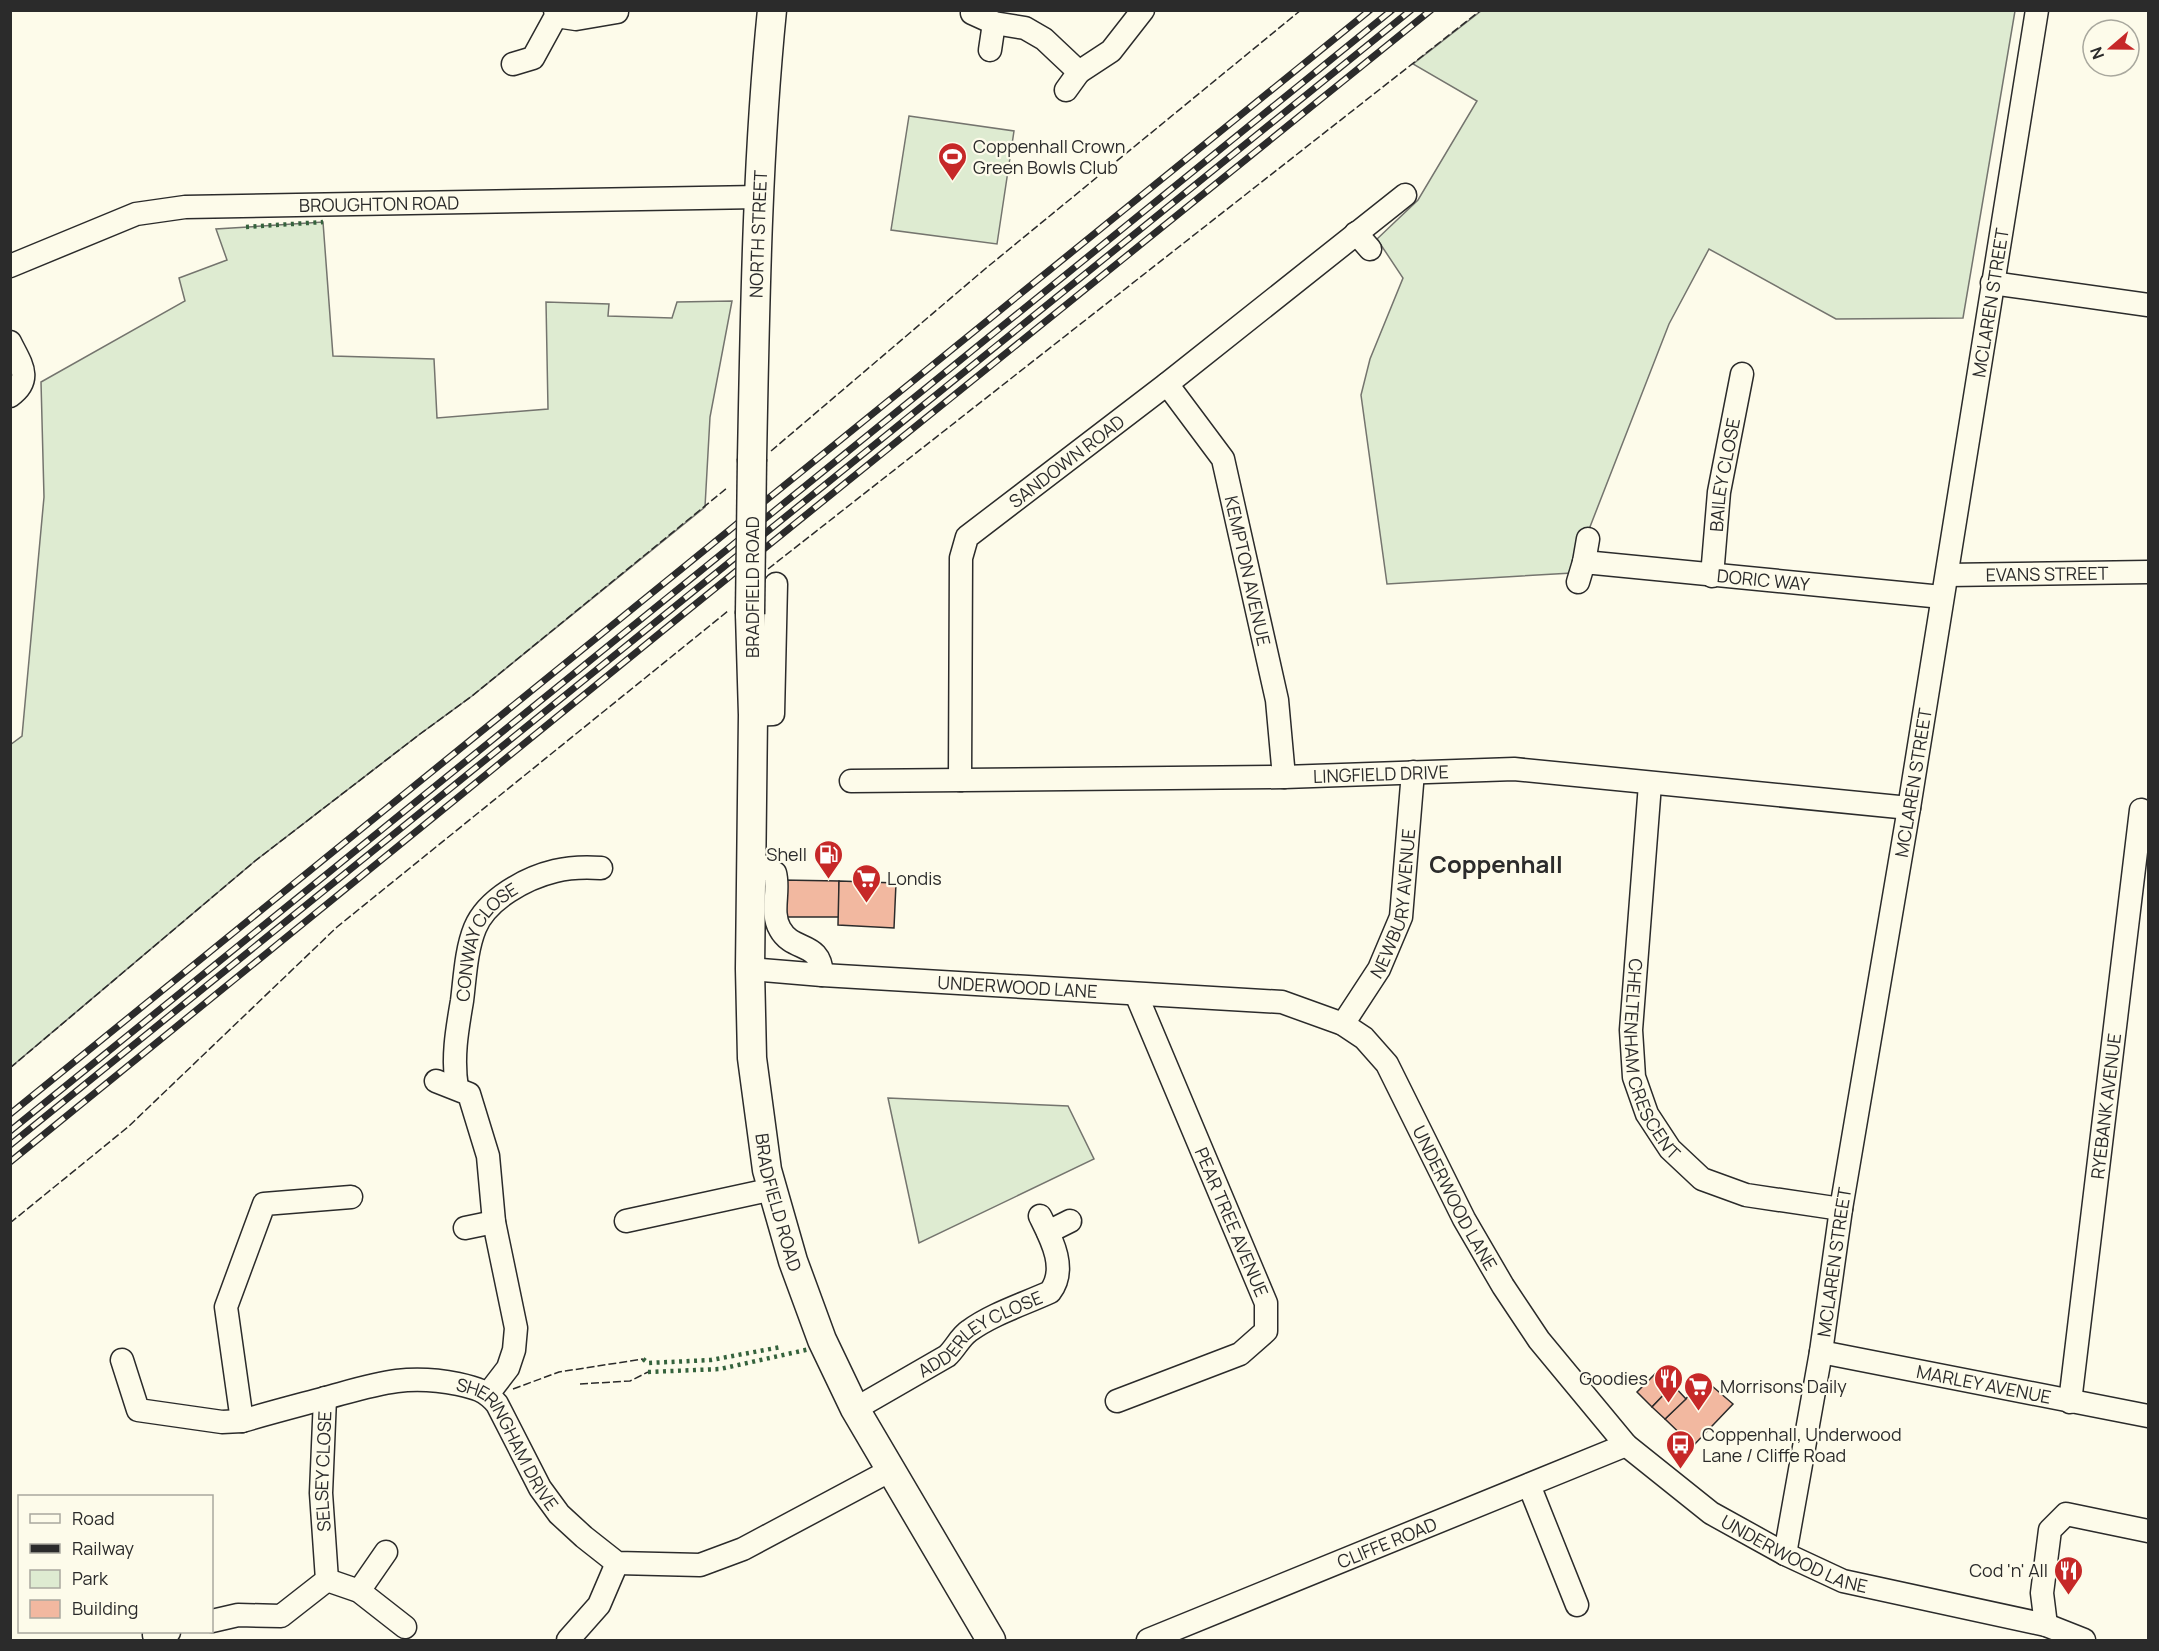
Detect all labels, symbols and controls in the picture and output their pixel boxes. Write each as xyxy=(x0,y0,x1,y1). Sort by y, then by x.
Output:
north arrow xyxy=(2081,18,2141,78)
text: N xyxy=(2085,44,2109,62)
place label: Coppenhall Crown Green Bowls Club xyxy=(973,134,1125,179)
sports icon: Coppenhall Crown Green Bowls Club xyxy=(936,140,968,182)
street label: NORTH STREET xyxy=(743,169,772,298)
street label: BROUGHTON ROAD xyxy=(299,190,460,217)
street label: MCLAREN STREET xyxy=(1966,226,2014,379)
street label: SANDOWN ROAD xyxy=(1004,409,1129,513)
street label: BAILEY CLOSE xyxy=(1704,416,1745,533)
street label: KEMPTON AVENUE xyxy=(1220,493,1276,648)
street label: BRADFIELD ROAD xyxy=(740,516,764,658)
street label: EVANS STREET xyxy=(1985,561,2109,586)
street label: DORIC WAY xyxy=(1716,563,1812,596)
street label: MCLAREN STREET xyxy=(1889,706,1937,859)
street label: LINGFIELD DRIVE xyxy=(1313,759,1449,788)
street label: NEWBURY AVENUE xyxy=(1364,828,1420,983)
fuel station icon: Shell xyxy=(812,838,844,880)
place label: Shell xyxy=(766,842,807,866)
district label: Coppenhall xyxy=(1429,847,1563,880)
supermarket icon: Londis xyxy=(850,862,882,904)
place label: Londis xyxy=(887,866,942,890)
street label: CONWAY CLOSE xyxy=(450,877,522,1003)
street label: CHELTENHAM CRESCENT xyxy=(1619,958,1686,1165)
street label: UNDERWOOD LANE xyxy=(937,970,1098,1003)
street label: RYEBANK AVENUE xyxy=(2085,1032,2126,1180)
street label: UNDERWOOD LANE xyxy=(1407,1121,1503,1274)
street label: BRADFIELD ROAD xyxy=(750,1132,808,1275)
street label: PEAR TREE AVENUE xyxy=(1190,1144,1274,1300)
street label: MCLAREN STREET xyxy=(1811,1185,1857,1338)
street label: ADDERLEY CLOSE xyxy=(913,1285,1046,1382)
street label: MARLEY AVENUE xyxy=(1914,1359,2053,1409)
restaurant icon: Goodies xyxy=(1653,1362,1685,1404)
place label: Goodies xyxy=(1579,1366,1648,1390)
supermarket icon: Morrisons Daily xyxy=(1683,1370,1715,1412)
street label: SHERINGHAM DRIVE xyxy=(454,1372,564,1515)
place label: Morrisons Daily xyxy=(1720,1374,1847,1398)
street label: SELSEY CLOSE xyxy=(309,1410,336,1533)
place label: Coppenhall, Underwood Lane / Cliffe Road xyxy=(1702,1422,1902,1467)
bus stop icon: Coppenhall, Underwood Lane / Cliffe Road xyxy=(1665,1428,1697,1470)
legend xyxy=(18,1495,213,1633)
text: Road xyxy=(72,1506,115,1530)
street label: UNDERWOOD LANE xyxy=(1717,1509,1870,1598)
street label: CLIFFE ROAD xyxy=(1333,1511,1440,1574)
text: Railway xyxy=(72,1536,134,1560)
restaurant icon: Cod 'n' All xyxy=(2053,1554,2085,1596)
place label: Cod 'n' All xyxy=(1969,1558,2048,1582)
text: Park xyxy=(72,1566,109,1590)
text: Building xyxy=(72,1596,138,1620)

